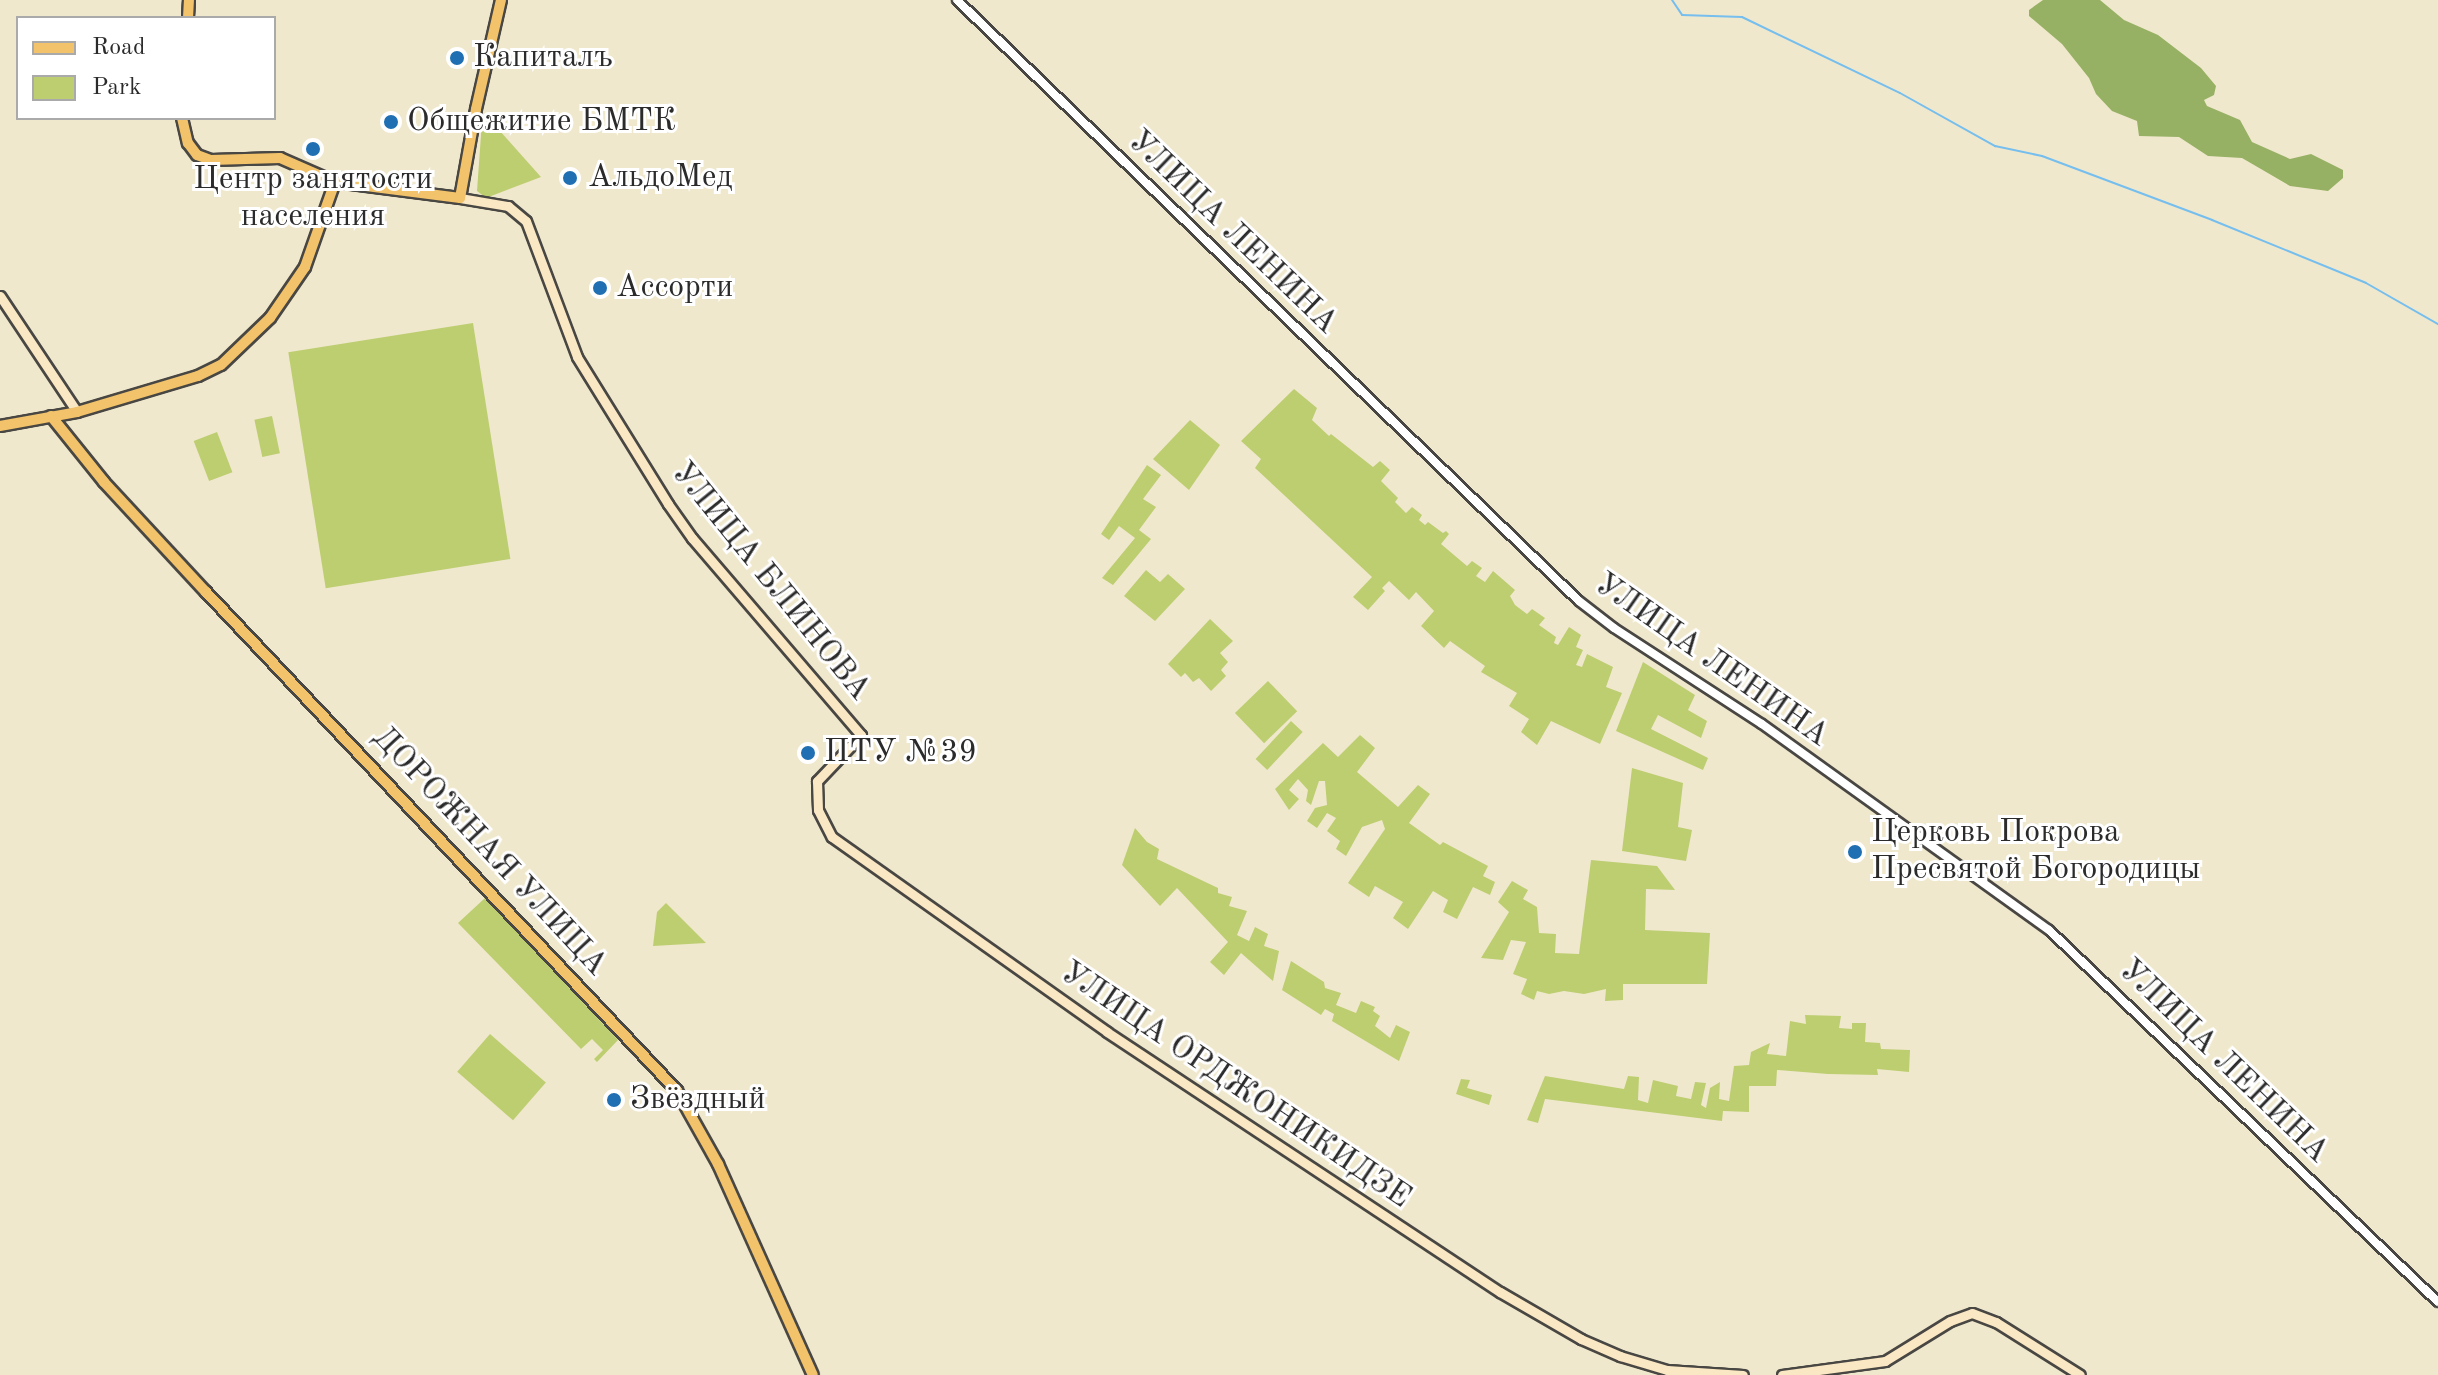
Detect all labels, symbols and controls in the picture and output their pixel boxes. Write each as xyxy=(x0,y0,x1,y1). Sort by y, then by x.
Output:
legend xyxy=(16,16,276,120)
text: Road xyxy=(92,36,145,60)
place label: Капиталъ xyxy=(473,39,613,77)
marker: Капиталъ xyxy=(448,49,466,67)
text: Park xyxy=(92,76,141,100)
place label: Общежитие БМТК xyxy=(407,103,676,141)
marker: Общежитие БМТК xyxy=(382,113,400,131)
street label: УЛИЦА ЛЕНИНА xyxy=(1119,123,1345,343)
marker: Центр занятости населения xyxy=(304,140,322,158)
place label: АльдоМед xyxy=(588,159,732,197)
place label: Центр занятости населения xyxy=(193,162,433,237)
marker: АльдоМед xyxy=(559,167,581,189)
place label: Ассорти xyxy=(616,269,733,307)
marker: Ассорти xyxy=(591,279,609,297)
street label: УЛИЦА БЛИНОВА xyxy=(662,455,878,709)
street label: УЛИЦА ЛЕНИНА xyxy=(1587,566,1835,756)
street label: ДОРОЖНАЯ УЛИЦА xyxy=(364,719,614,985)
place label: ПТУ №39 xyxy=(824,734,977,772)
marker: ПТУ №39 xyxy=(799,744,817,762)
place label: Церковь Покрова Пресвятой Богородицы xyxy=(1871,815,2200,890)
marker: Церковь Покрова Пресвятой Богородицы xyxy=(1846,843,1864,861)
street label: УЛИЦА ЛЕНИНА xyxy=(2110,952,2336,1172)
street label: УЛИЦА ОРДЖОНИКИДЗЕ xyxy=(1053,954,1417,1218)
place label: Звёздный xyxy=(630,1081,765,1119)
marker: Звёздный xyxy=(605,1091,623,1109)

